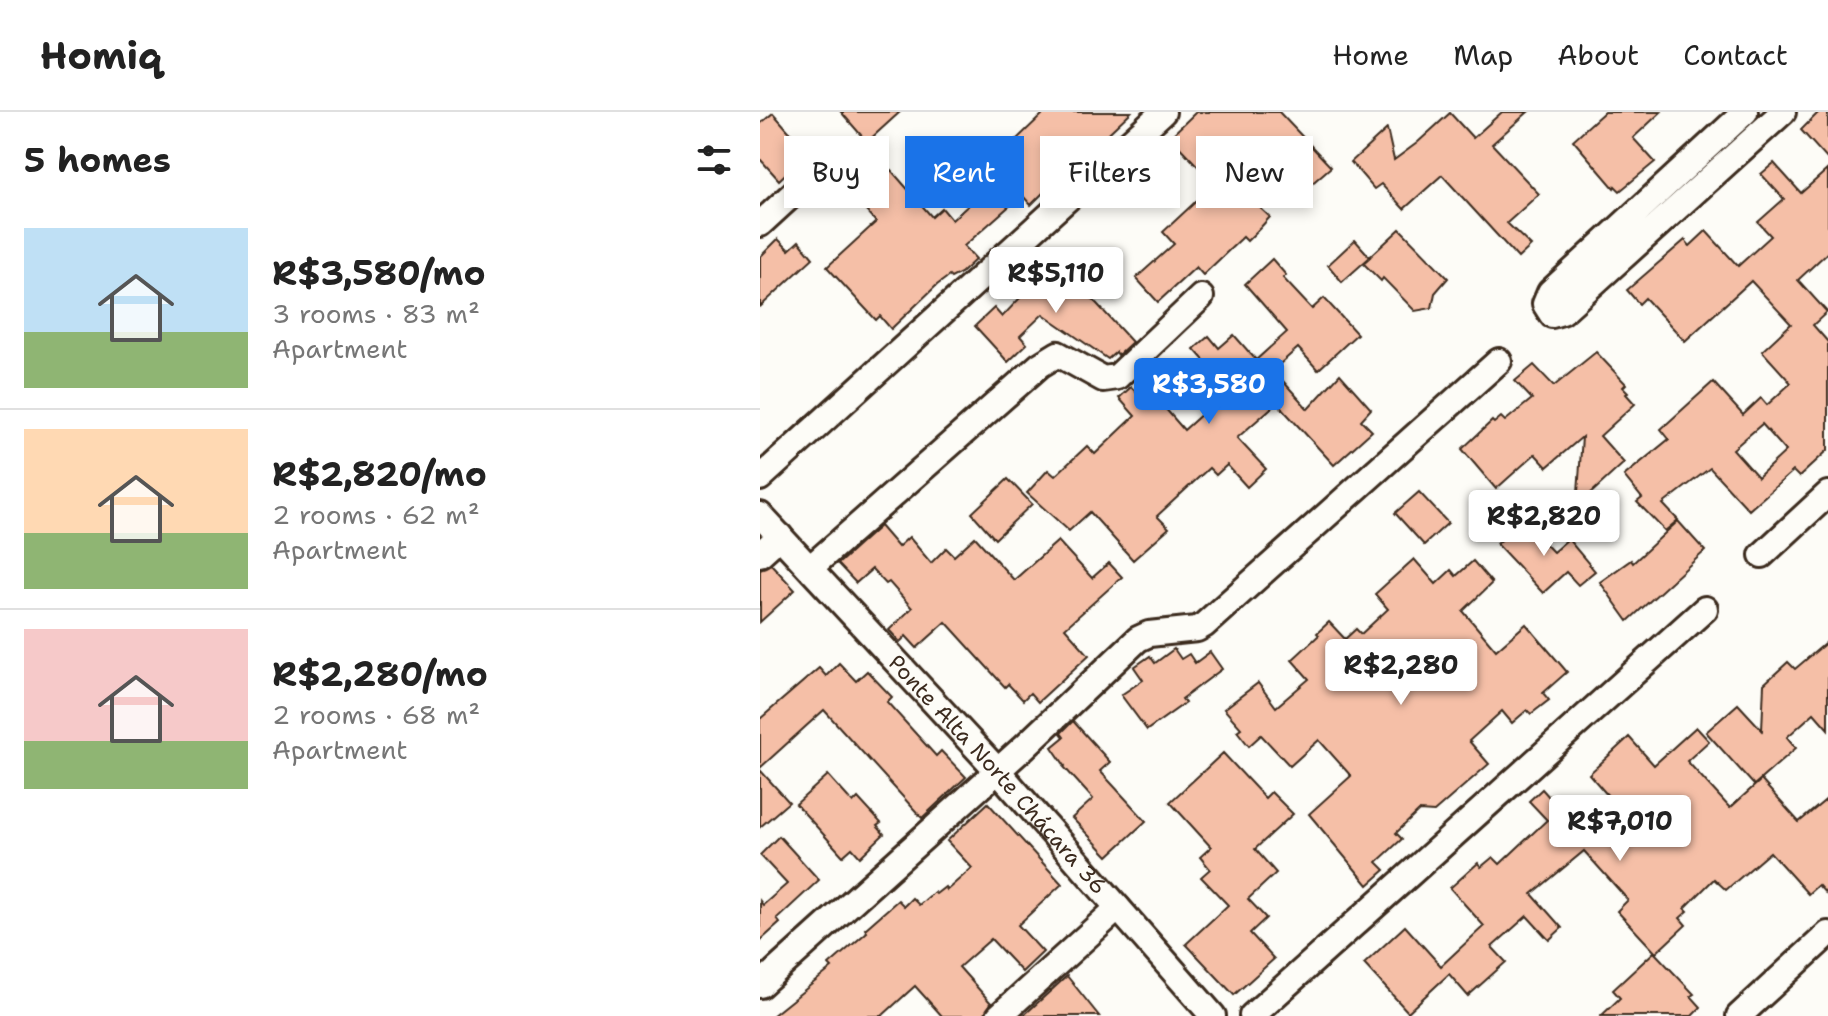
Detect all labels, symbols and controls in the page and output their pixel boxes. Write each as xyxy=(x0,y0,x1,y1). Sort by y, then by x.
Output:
text: Homiq xyxy=(40,30,162,81)
text: Home xyxy=(1332,36,1409,74)
text: Map xyxy=(1453,36,1513,74)
text: About xyxy=(1557,36,1639,74)
text: Contact xyxy=(1683,36,1788,74)
chip: Buy xyxy=(784,136,889,208)
chip: Rent xyxy=(905,136,1024,208)
chip: Filters xyxy=(1040,136,1180,208)
chip: New xyxy=(1196,136,1313,208)
text: 5 homes xyxy=(24,137,171,183)
icon: filters xyxy=(692,138,736,182)
pin: R$5,110 xyxy=(982,247,1130,315)
text: R$3,580/mo xyxy=(272,250,486,296)
text: R$5,110 xyxy=(1007,255,1105,290)
icon: home xyxy=(88,260,184,356)
text: 3 rooms · 83 m² xyxy=(272,296,480,331)
text: Apartment xyxy=(272,331,408,366)
pin: R$3,580 xyxy=(1135,358,1283,426)
text: R$3,580 xyxy=(1152,366,1266,401)
text: R$2,820/mo xyxy=(272,451,487,497)
icon: home xyxy=(88,461,184,557)
pin: R$2,820 xyxy=(1470,490,1618,558)
text: 2 rooms · 62 m² xyxy=(272,497,480,532)
text: R$2,820 xyxy=(1487,498,1601,533)
text: Apartment xyxy=(272,532,408,567)
pin: R$2,280 xyxy=(1327,639,1475,707)
text: R$2,280 xyxy=(1343,647,1459,682)
street label: Ponte Alta Norte Chácara 36 xyxy=(882,649,1113,900)
text: R$2,280/mo xyxy=(272,651,488,697)
icon: home xyxy=(88,661,184,757)
text: 2 rooms · 68 m² xyxy=(272,697,480,732)
text: Apartment xyxy=(272,732,408,767)
pin: R$7,010 xyxy=(1546,795,1694,863)
text: R$7,010 xyxy=(1567,803,1673,838)

